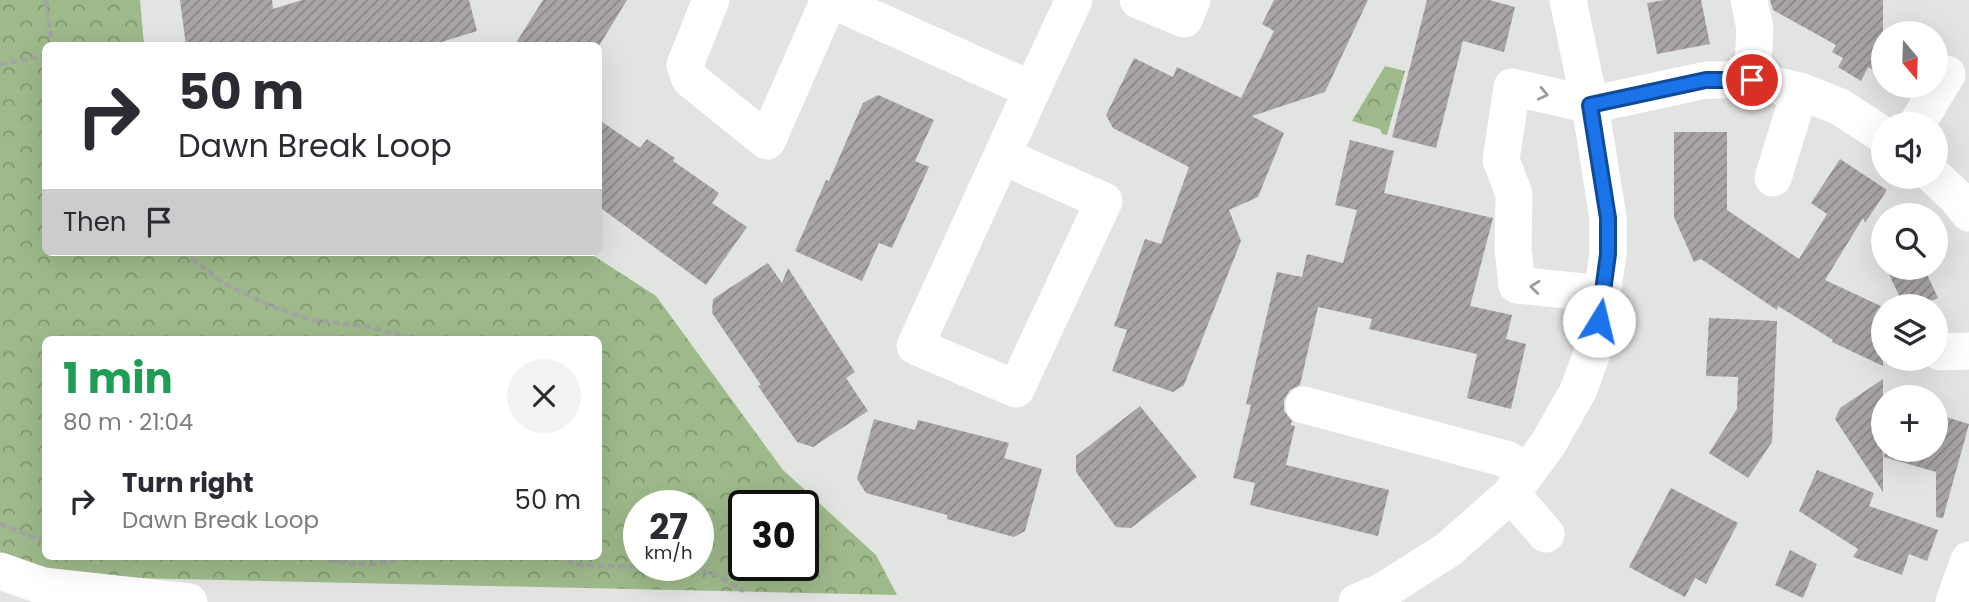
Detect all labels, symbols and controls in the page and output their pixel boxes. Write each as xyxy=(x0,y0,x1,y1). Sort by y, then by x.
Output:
north arrow xyxy=(1871,21,1948,98)
map controls xyxy=(1871,21,1948,462)
pin xyxy=(1722,50,1782,110)
text: 50 m xyxy=(178,58,304,126)
icon: arrive xyxy=(1733,61,1771,99)
icon: right xyxy=(63,70,154,161)
one-way arrow xyxy=(1537,86,1549,101)
button: sound xyxy=(1871,112,1948,189)
text: Dawn Break Loop xyxy=(178,123,452,168)
icon: arrive xyxy=(140,203,178,241)
button: search xyxy=(1871,203,1948,280)
text: Then xyxy=(63,204,126,240)
one-way arrow xyxy=(1530,279,1541,294)
position arrow xyxy=(1562,284,1636,358)
button: layers xyxy=(1871,294,1948,371)
text: 1 min xyxy=(63,349,173,408)
button: close xyxy=(507,359,581,433)
button: + xyxy=(1871,385,1948,462)
text: 80 m · 21:04 xyxy=(63,406,193,438)
text: Turn right xyxy=(122,465,254,501)
icon: right xyxy=(63,482,101,520)
text: 50 m xyxy=(515,482,581,518)
speed limit sign: 30 xyxy=(728,490,819,581)
text: 27 xyxy=(649,502,688,551)
text: Dawn Break Loop xyxy=(122,504,319,536)
text: km/h xyxy=(645,540,692,565)

